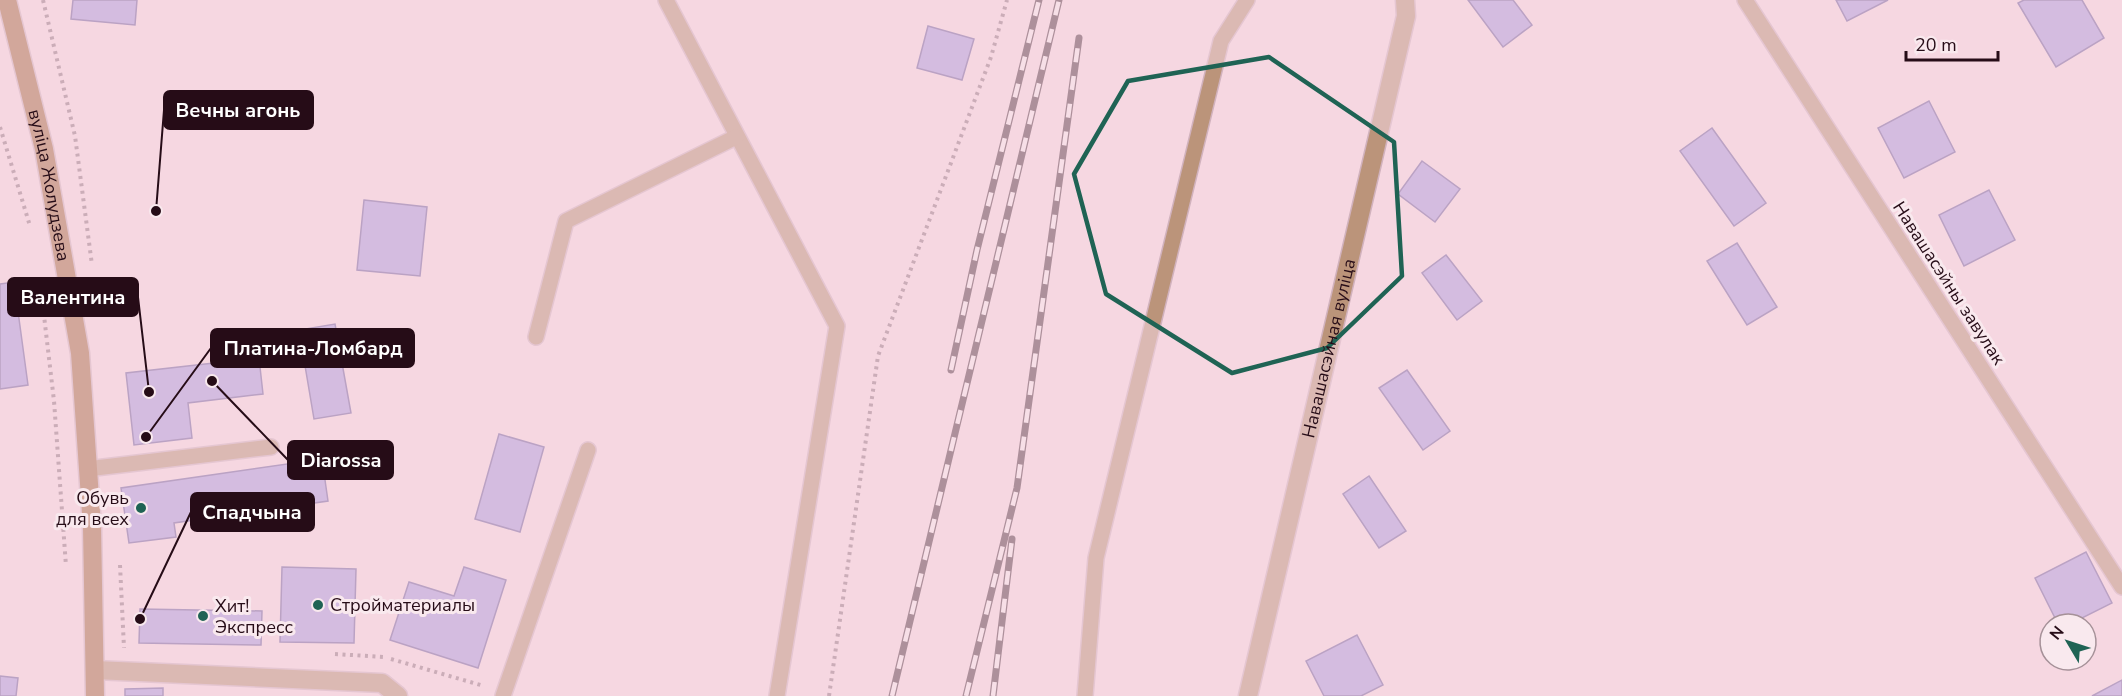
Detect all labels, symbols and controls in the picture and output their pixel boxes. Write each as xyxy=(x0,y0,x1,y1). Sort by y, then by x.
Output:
scale bar xyxy=(1906,24,1998,62)
text: 20 m xyxy=(1915,33,1957,57)
callout: Вечны агонь xyxy=(164,91,313,129)
text: Вечны агонь xyxy=(176,97,300,124)
street label: вуліца Жолудзева xyxy=(23,107,76,263)
street label: Навашасэйны завулак xyxy=(1887,197,2011,370)
street label: Навашасэйная вуліца xyxy=(1296,256,1361,440)
callout: Валентина xyxy=(8,278,138,316)
text: Валентина xyxy=(20,284,126,311)
callout: Платина-Ломбард xyxy=(211,329,414,367)
text: Платина-Ломбард xyxy=(223,335,403,362)
callout: Diarossa xyxy=(288,441,393,479)
text: Diarossa xyxy=(301,447,381,474)
place label: Обувь для всех xyxy=(56,486,129,531)
callout: Спадчына xyxy=(191,493,314,531)
text: Спадчына xyxy=(202,499,302,526)
marker: Обувь для всех xyxy=(134,501,148,515)
place label: Стройматериалы xyxy=(330,593,475,617)
place label: Хит! Экспресс xyxy=(215,594,294,639)
marker: Стройматериалы xyxy=(311,598,325,612)
marker: Хит! Экспресс xyxy=(196,609,210,623)
north arrow xyxy=(2038,612,2098,672)
text: N xyxy=(2045,622,2069,645)

